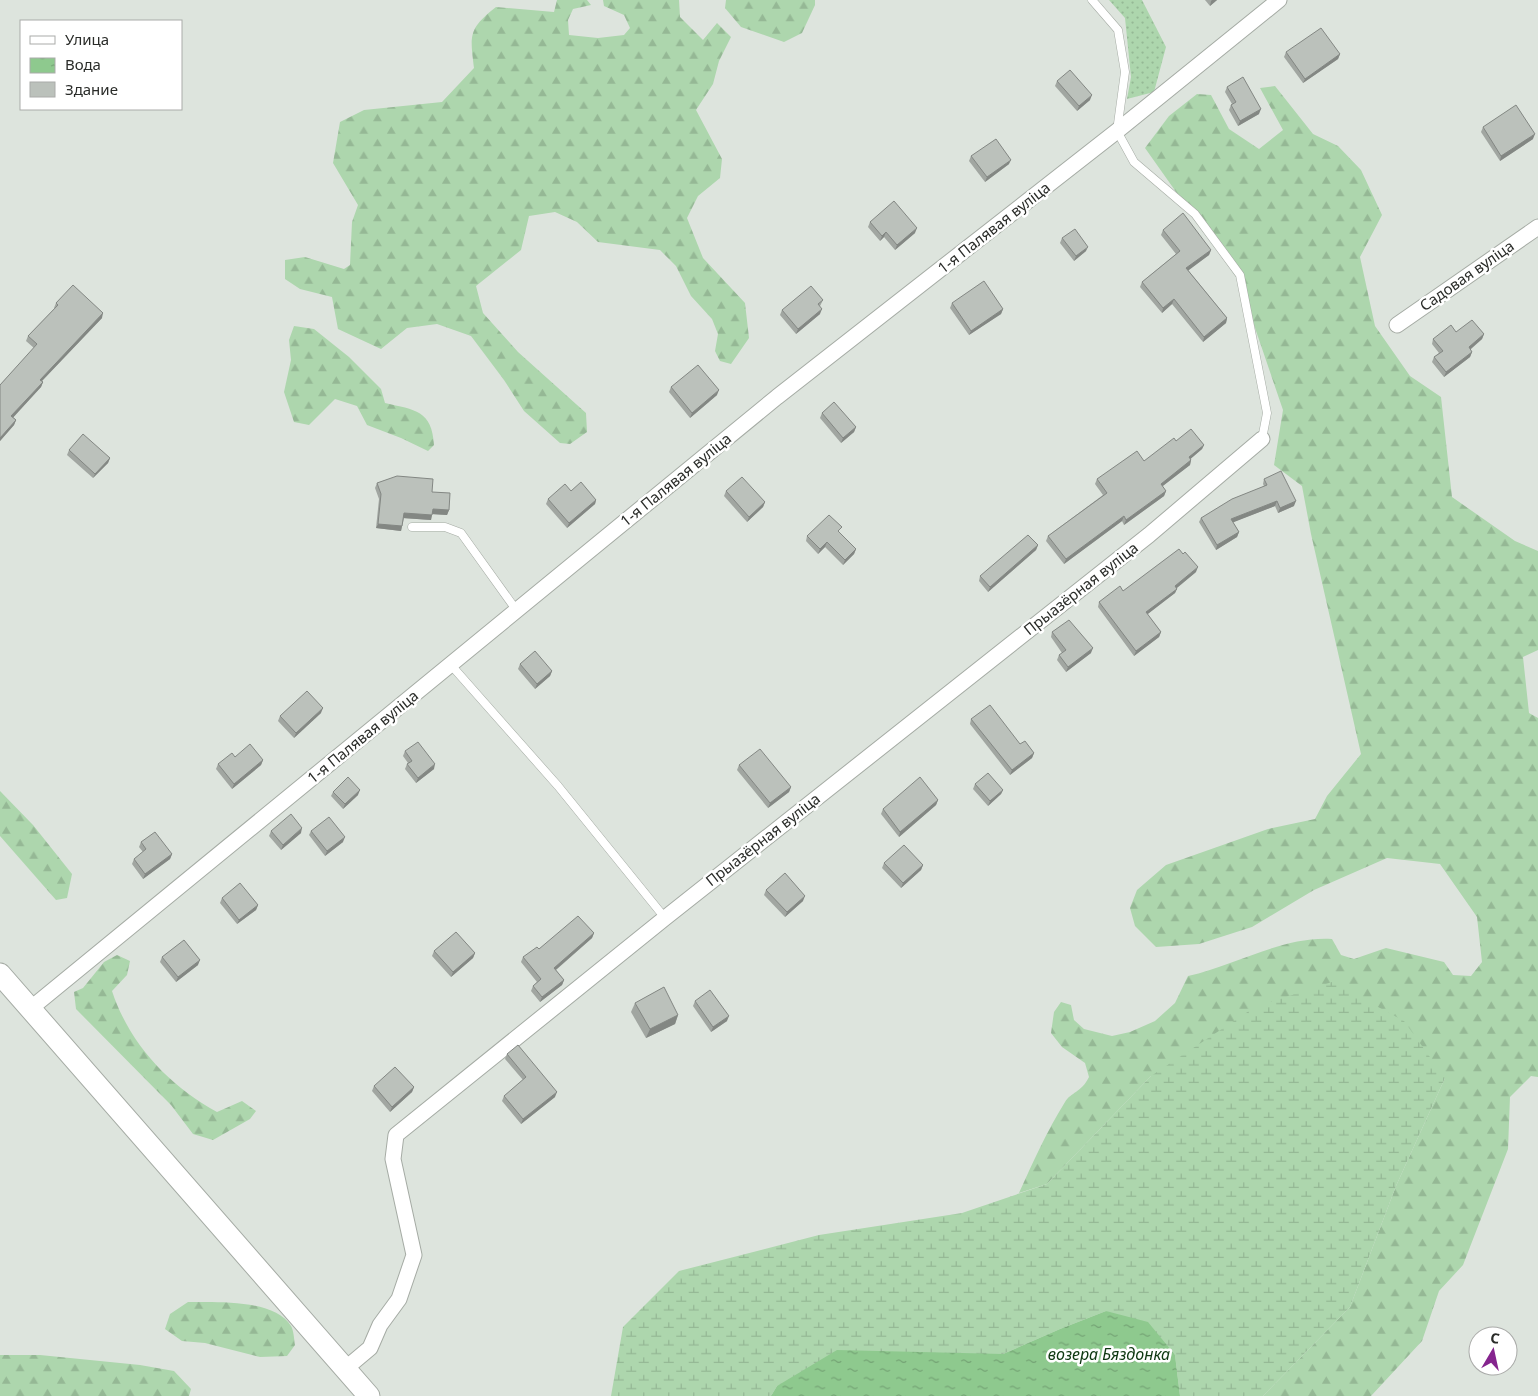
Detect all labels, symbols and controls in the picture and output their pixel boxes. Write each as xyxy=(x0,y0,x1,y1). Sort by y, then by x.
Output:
legend xyxy=(20,20,182,110)
text: Улица xyxy=(65,29,109,49)
text: Вода xyxy=(65,54,101,74)
text: Здание xyxy=(65,79,118,99)
street label: 1-я Палявая вуліца xyxy=(933,177,1054,277)
street label: Садовая вуліца xyxy=(1415,235,1518,315)
street label: 1-я Палявая вуліца xyxy=(616,428,735,530)
street label: Прыазёрная вуліца xyxy=(1019,537,1142,639)
street label: 1-я Палявая вуліца xyxy=(303,685,422,787)
street label: Прыазёрная вуліца xyxy=(701,788,824,890)
north arrow xyxy=(1468,1326,1518,1376)
text: С xyxy=(1489,1328,1501,1348)
water label: возера Бяздонка xyxy=(1048,1343,1170,1365)

